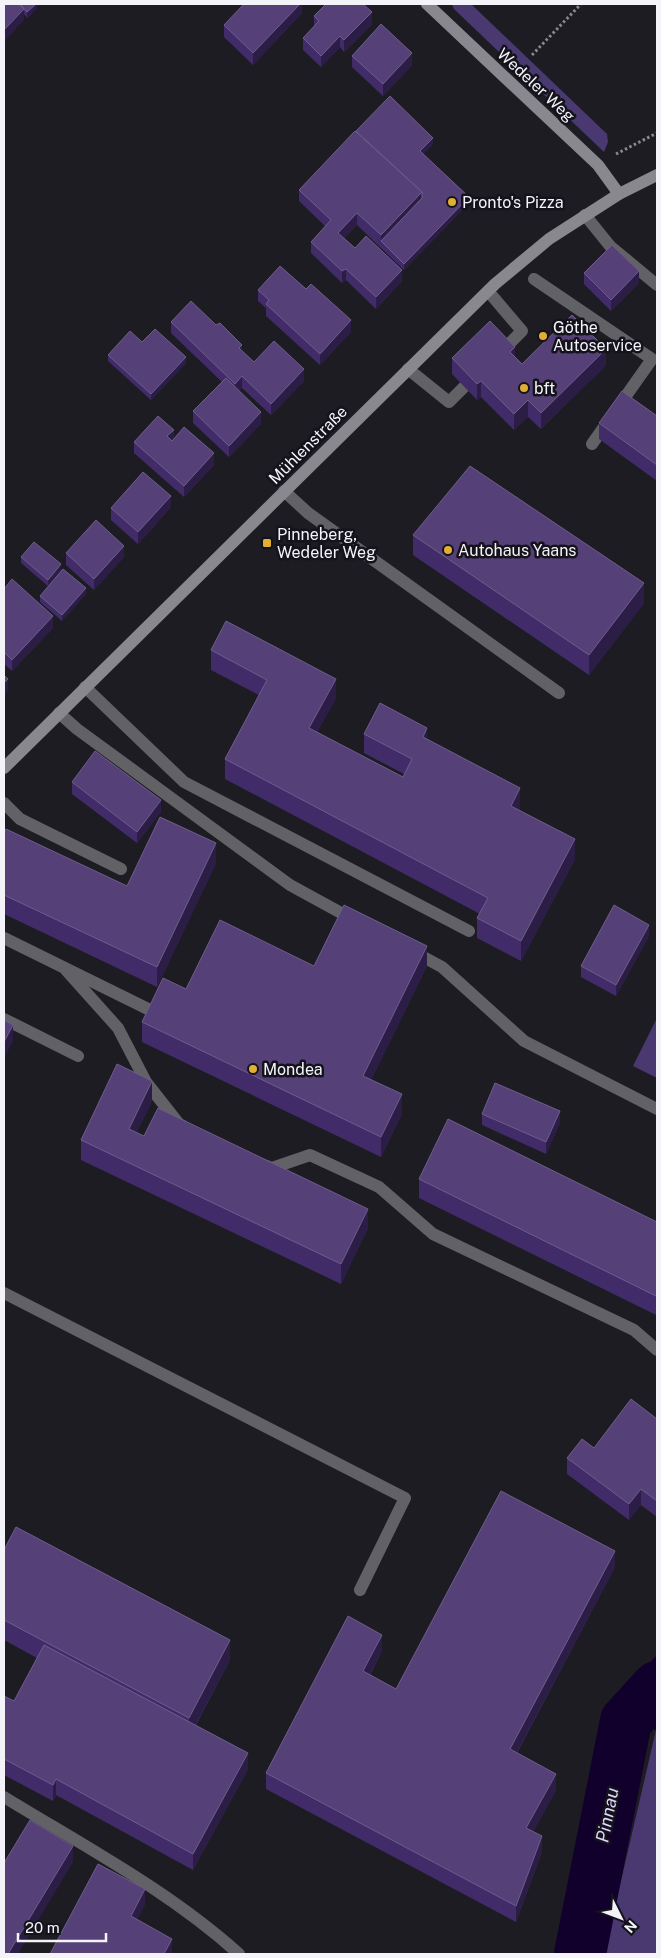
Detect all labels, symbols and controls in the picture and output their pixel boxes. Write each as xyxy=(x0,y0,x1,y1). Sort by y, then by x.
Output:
street label: Wedeler Weg xyxy=(493,44,579,126)
place label: Pronto's Pizza xyxy=(462,193,564,212)
marker: Pronto's Pizza xyxy=(446,196,458,208)
place label: Göthe Autoservice xyxy=(553,318,642,355)
marker: Göthe Autoservice xyxy=(537,330,549,342)
place label: bft xyxy=(534,379,555,398)
marker: bft xyxy=(518,382,530,394)
street label: Mühlenstraße xyxy=(265,402,351,488)
place label: Pinneberg, Wedeler Weg xyxy=(277,525,376,562)
marker: Pinneberg, Wedeler Weg xyxy=(261,537,273,549)
place label: Autohaus Yaans xyxy=(458,541,576,560)
marker: Autohaus Yaans xyxy=(442,544,454,556)
place label: Mondea xyxy=(263,1060,323,1079)
marker: Mondea xyxy=(247,1063,259,1075)
water label: Pinnau xyxy=(591,1786,623,1844)
north arrow xyxy=(596,1893,646,1943)
scale bar xyxy=(18,1910,105,1942)
text: N xyxy=(621,1917,640,1936)
text: 20 m xyxy=(25,1919,60,1936)

